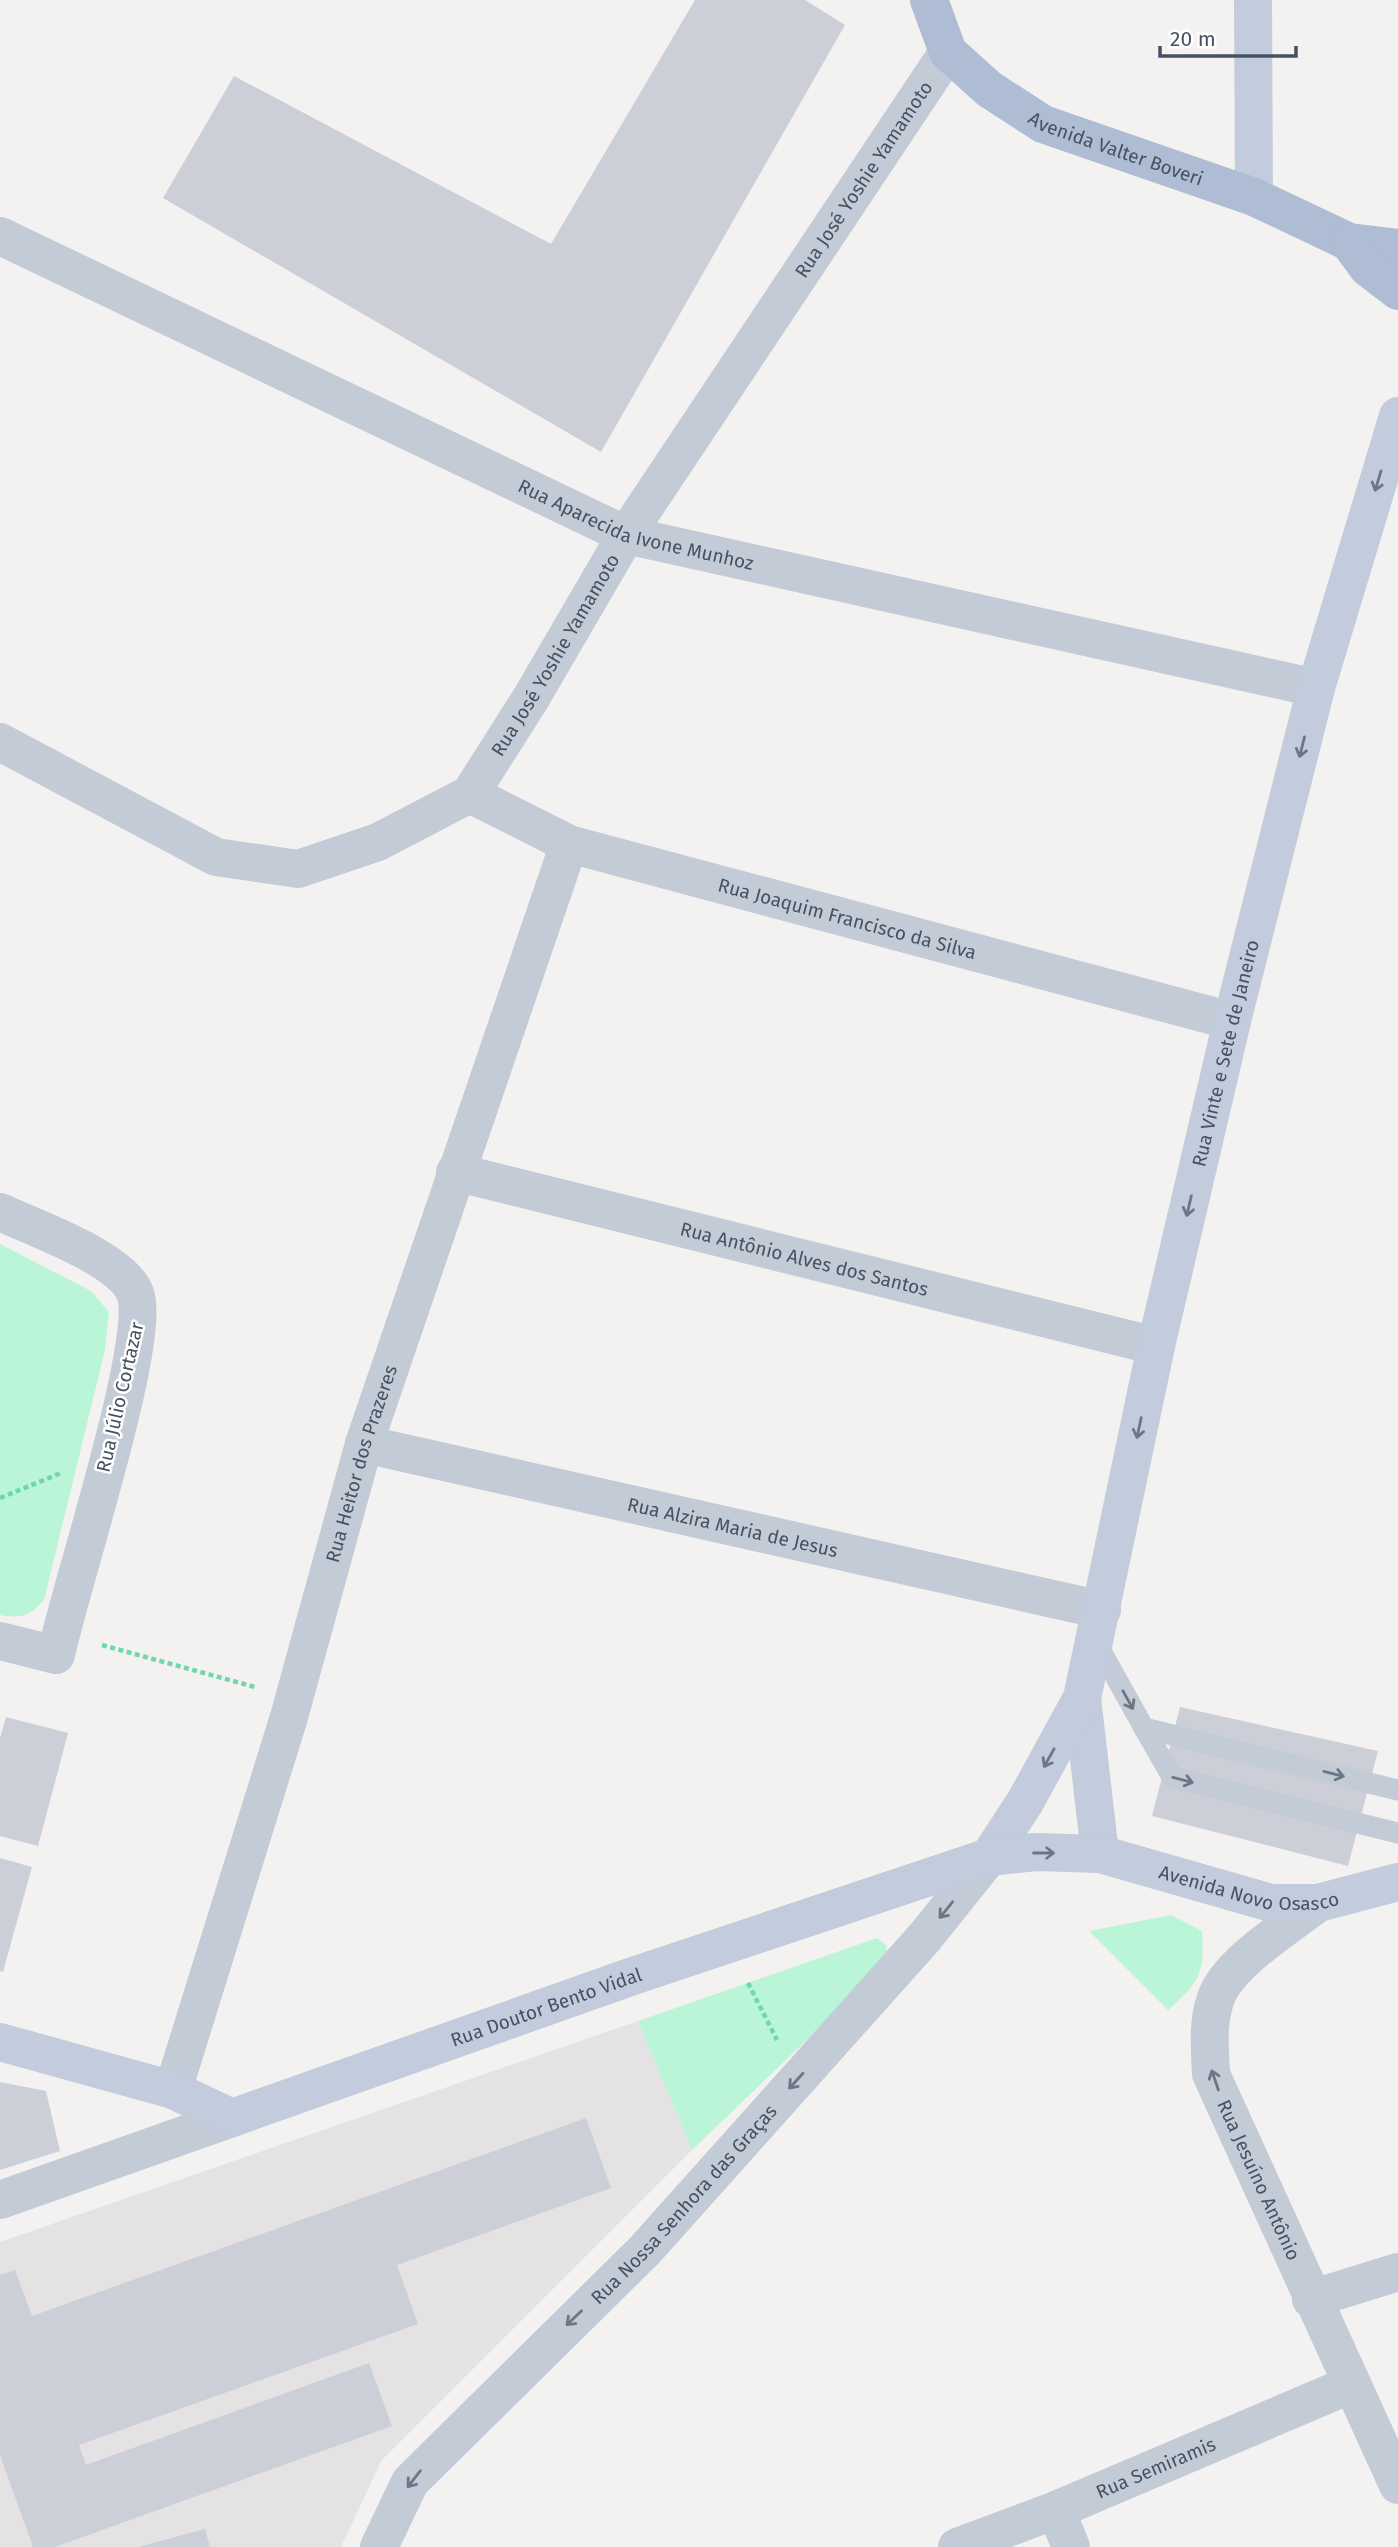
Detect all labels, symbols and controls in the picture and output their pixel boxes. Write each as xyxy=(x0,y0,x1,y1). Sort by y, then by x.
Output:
scale bar xyxy=(1160,14,1296,58)
text: 20 m xyxy=(1170,26,1216,52)
street label: Rua José Yoshie Yamamoto xyxy=(790,76,937,282)
street label: Avenida Valter Boveri xyxy=(1024,106,1206,190)
one-way arrow xyxy=(1371,470,1384,492)
street label: Rua Aparecida Ivone Munhoz xyxy=(515,474,756,574)
street label: Rua José Yoshie Yamamoto xyxy=(486,549,624,760)
one-way arrow xyxy=(1295,735,1308,758)
street label: Rua Joaquim Francisco da Silva xyxy=(716,873,979,964)
street label: Rua Vinte e Sete de Janeiro xyxy=(1187,937,1264,1169)
one-way arrow xyxy=(1182,1194,1195,1217)
street label: Rua Antônio Alves dos Santos xyxy=(678,1217,931,1301)
street label: Rua Júlio Cortazar xyxy=(92,1319,149,1474)
street label: Rua Heitor dos Prazeres xyxy=(320,1362,402,1565)
one-way arrow xyxy=(1132,1416,1146,1439)
street label: Rua Alzira Maria de Jesus xyxy=(625,1492,840,1562)
one-way arrow xyxy=(1122,1689,1135,1710)
one-way arrow xyxy=(1042,1747,1055,1768)
one-way arrow xyxy=(1322,1768,1345,1781)
one-way arrow xyxy=(1172,1774,1194,1787)
one-way arrow xyxy=(1032,1846,1055,1860)
street label: Avenida Novo Osasco xyxy=(1157,1860,1341,1915)
one-way arrow xyxy=(939,1900,954,1919)
street label: Rua Doutor Bento Vidal xyxy=(447,1962,645,2051)
one-way arrow xyxy=(1208,2070,1220,2091)
one-way arrow xyxy=(788,2072,805,2089)
street label: Rua Jesuíno Antônio xyxy=(1213,2096,1306,2264)
street label: Rua Nossa Senhora das Graças xyxy=(586,2100,781,2309)
one-way arrow xyxy=(566,2310,583,2327)
street label: Rua Semiramis xyxy=(1092,2432,1219,2503)
one-way arrow xyxy=(406,2470,421,2488)

